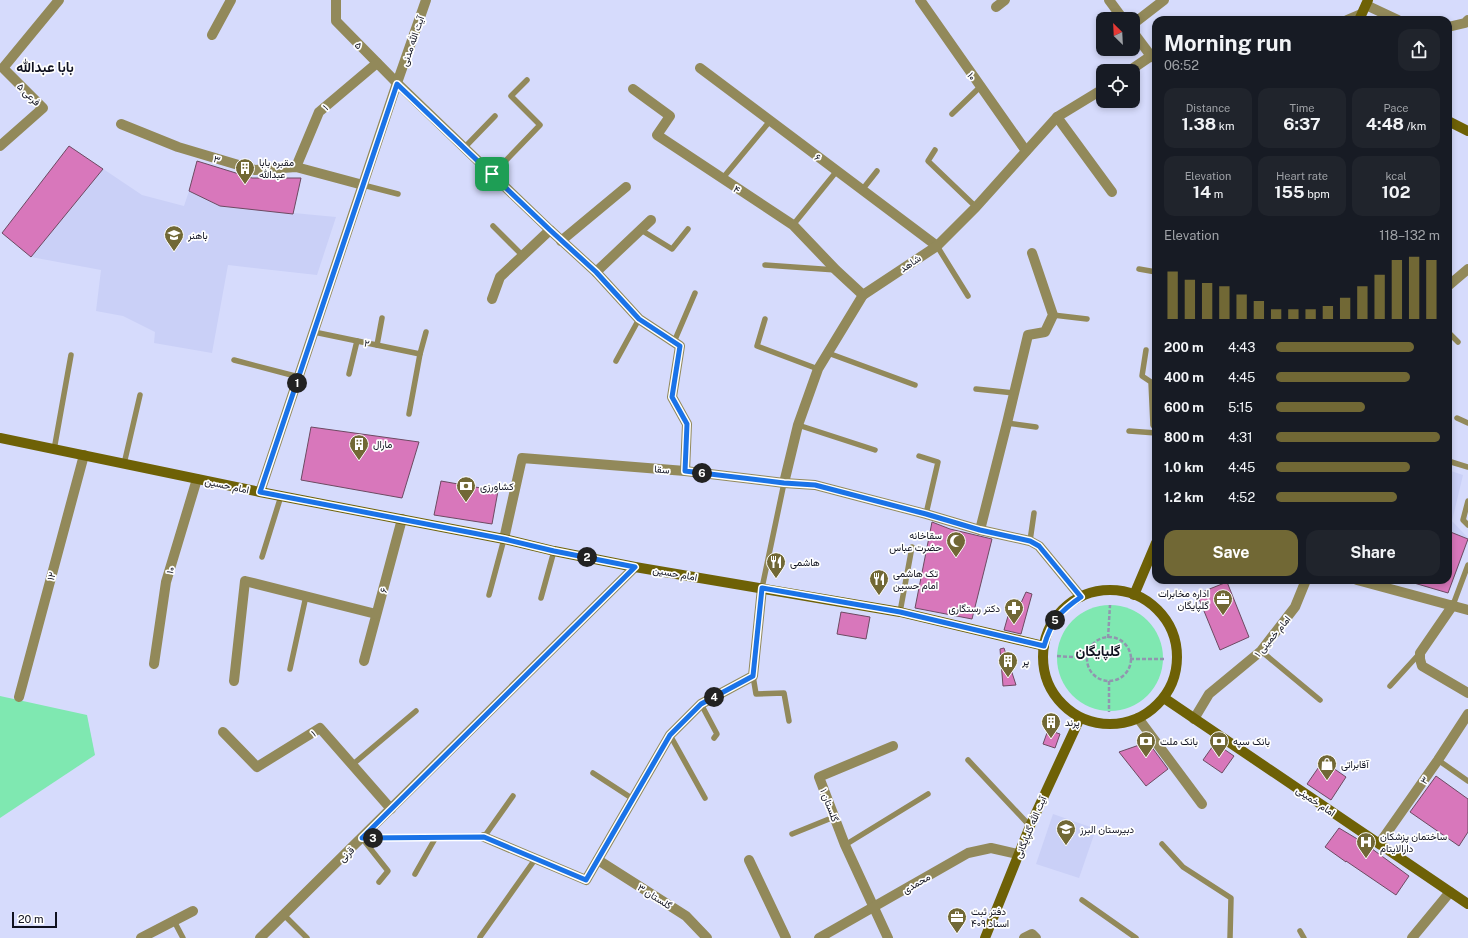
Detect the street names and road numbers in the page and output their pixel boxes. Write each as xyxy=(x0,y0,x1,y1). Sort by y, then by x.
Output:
street label: آیت الله مدنی xyxy=(398,14,427,68)
street label: ۵ xyxy=(353,39,365,51)
street label: ۱۰ xyxy=(965,70,979,82)
street label: فرعی ۵ xyxy=(14,80,43,109)
street label: ۱ xyxy=(320,101,330,112)
street label: ۶ xyxy=(812,151,824,163)
street label: ۳ xyxy=(212,152,222,166)
street label: ۴ xyxy=(731,182,743,196)
street label: شاهد xyxy=(897,252,923,274)
street label: ۲ xyxy=(363,337,371,349)
street label: سقا xyxy=(654,462,670,476)
street label: امام حسین xyxy=(204,474,250,497)
street label: امام حسین xyxy=(652,563,698,584)
street label: ۱۰ xyxy=(163,565,177,575)
street label: ۱۲ xyxy=(44,571,58,581)
street label: ۶ xyxy=(377,586,389,594)
street label: امام خمینی ۱ xyxy=(1251,613,1293,660)
street label: ۱ xyxy=(309,727,317,739)
street label: ۳ xyxy=(1417,774,1431,786)
street label: امام خمینی xyxy=(1294,784,1338,819)
street label: گلستان ۱ xyxy=(818,787,842,824)
street label: آیت الله گلپایگانی xyxy=(1012,794,1051,861)
street label: قرنی xyxy=(336,843,357,865)
street label: محمدی xyxy=(900,870,933,897)
street label: گلستان ۳ xyxy=(636,881,675,912)

